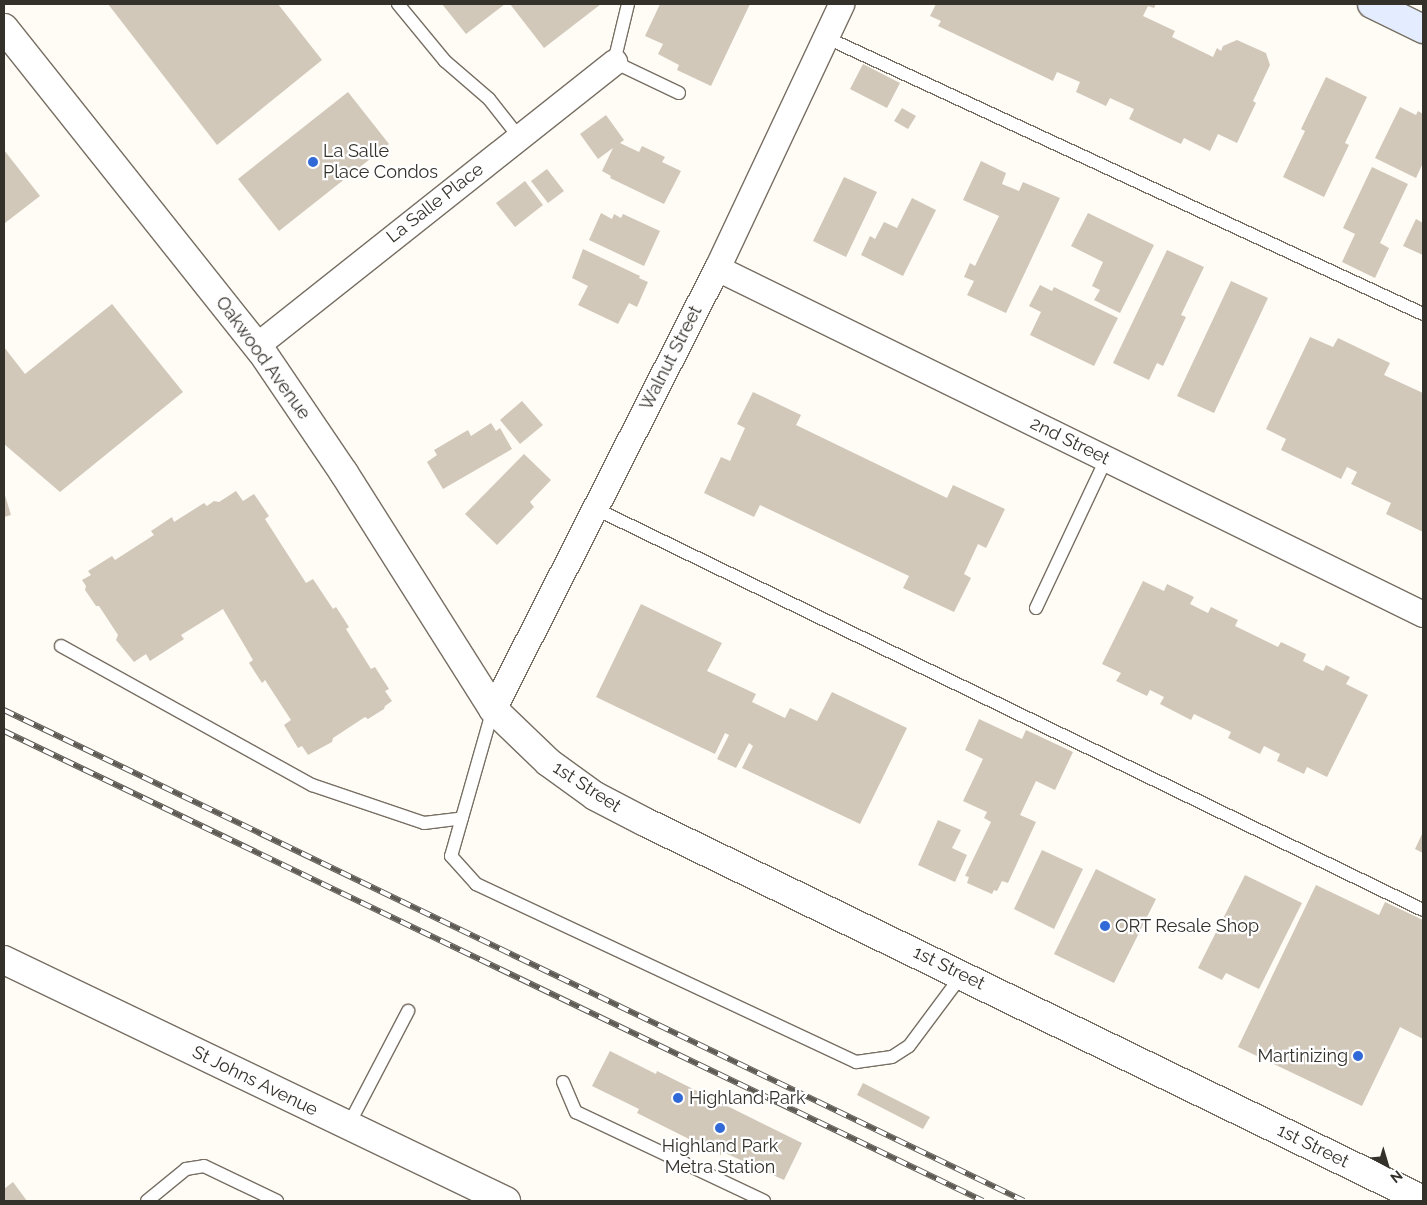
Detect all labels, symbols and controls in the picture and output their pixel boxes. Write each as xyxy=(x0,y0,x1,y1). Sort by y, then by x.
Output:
place label: La Salle Place Condos xyxy=(323,141,438,183)
marker: La Salle Place Condos xyxy=(307,156,319,168)
street label: La Salle Place xyxy=(382,159,488,247)
street label: Oakwood Avenue xyxy=(211,292,315,424)
street label: Walnut Street xyxy=(635,302,707,414)
street label: 2nd Street xyxy=(1027,413,1113,469)
street label: 1st Street xyxy=(549,757,625,817)
place label: ORT Resale Shop xyxy=(1115,915,1260,937)
marker: ORT Resale Shop xyxy=(1099,920,1111,932)
street label: 1st Street xyxy=(910,941,988,995)
street label: St Johns Avenue xyxy=(188,1041,322,1121)
place label: Martinizing xyxy=(1257,1045,1348,1067)
marker: Martinizing xyxy=(1352,1050,1364,1062)
place label: Highland Park xyxy=(689,1087,806,1109)
marker: Highland Park xyxy=(671,1091,685,1105)
street label: 1st Street xyxy=(1274,1119,1352,1173)
marker: Highland Park Metra Station xyxy=(714,1122,726,1134)
place label: Highland Park Metra Station xyxy=(662,1136,778,1178)
north arrow xyxy=(1362,1140,1412,1190)
text: N xyxy=(1387,1167,1406,1186)

